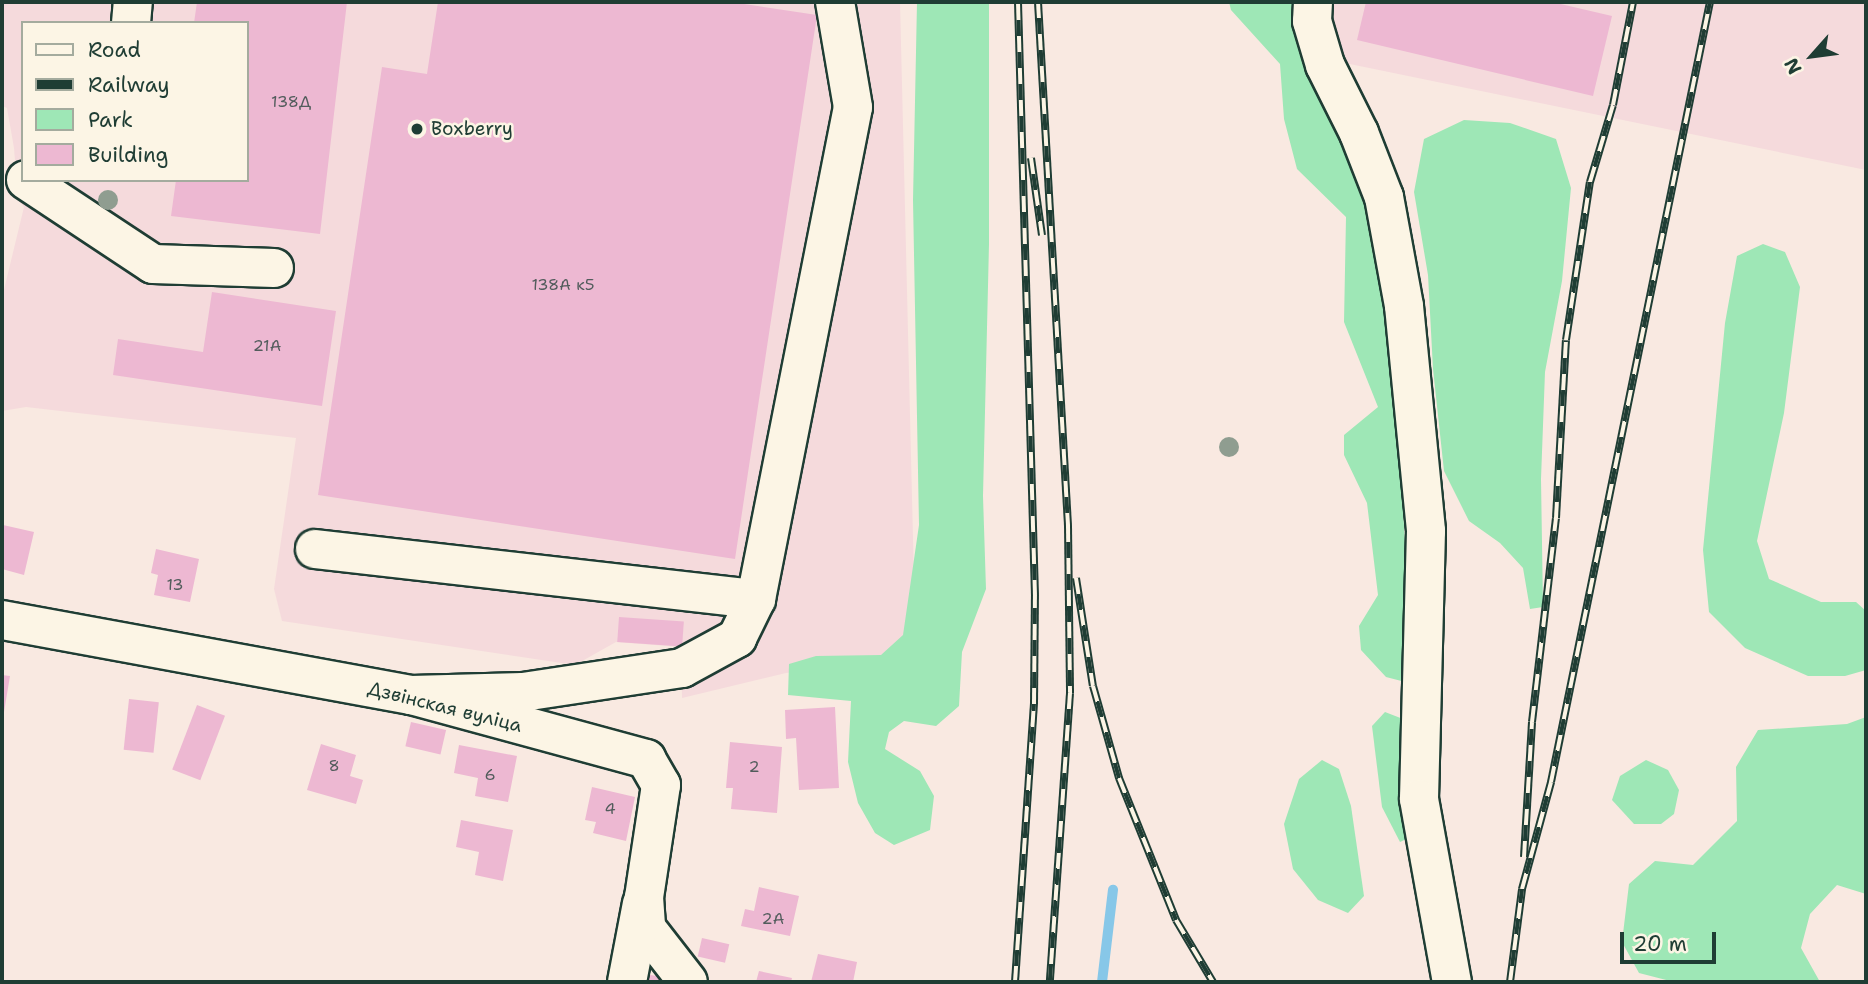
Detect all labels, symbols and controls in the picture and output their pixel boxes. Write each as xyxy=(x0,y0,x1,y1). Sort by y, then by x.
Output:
legend xyxy=(21,21,248,182)
north arrow xyxy=(1777,21,1847,91)
text: Road xyxy=(88,36,141,64)
text: N xyxy=(1778,54,1808,79)
text: Railway xyxy=(88,71,170,99)
house number: 138Д xyxy=(271,92,311,112)
text: Park xyxy=(88,106,133,134)
place label: Boxberry xyxy=(431,118,513,140)
marker: Boxberry xyxy=(409,121,425,137)
text: Building xyxy=(88,141,168,169)
house number: 138А к5 xyxy=(531,275,595,295)
house number: 21А xyxy=(253,336,281,356)
house number: 13 xyxy=(166,575,184,595)
street label: Дзвінская вуліца xyxy=(365,677,525,737)
house number: 8 xyxy=(328,756,340,776)
house number: 2 xyxy=(748,757,760,777)
house number: 6 xyxy=(484,765,496,785)
house number: 4 xyxy=(604,799,616,819)
house number: 2А xyxy=(762,909,784,929)
scale bar xyxy=(1623,918,1719,962)
text: 20 m xyxy=(1633,930,1687,958)

